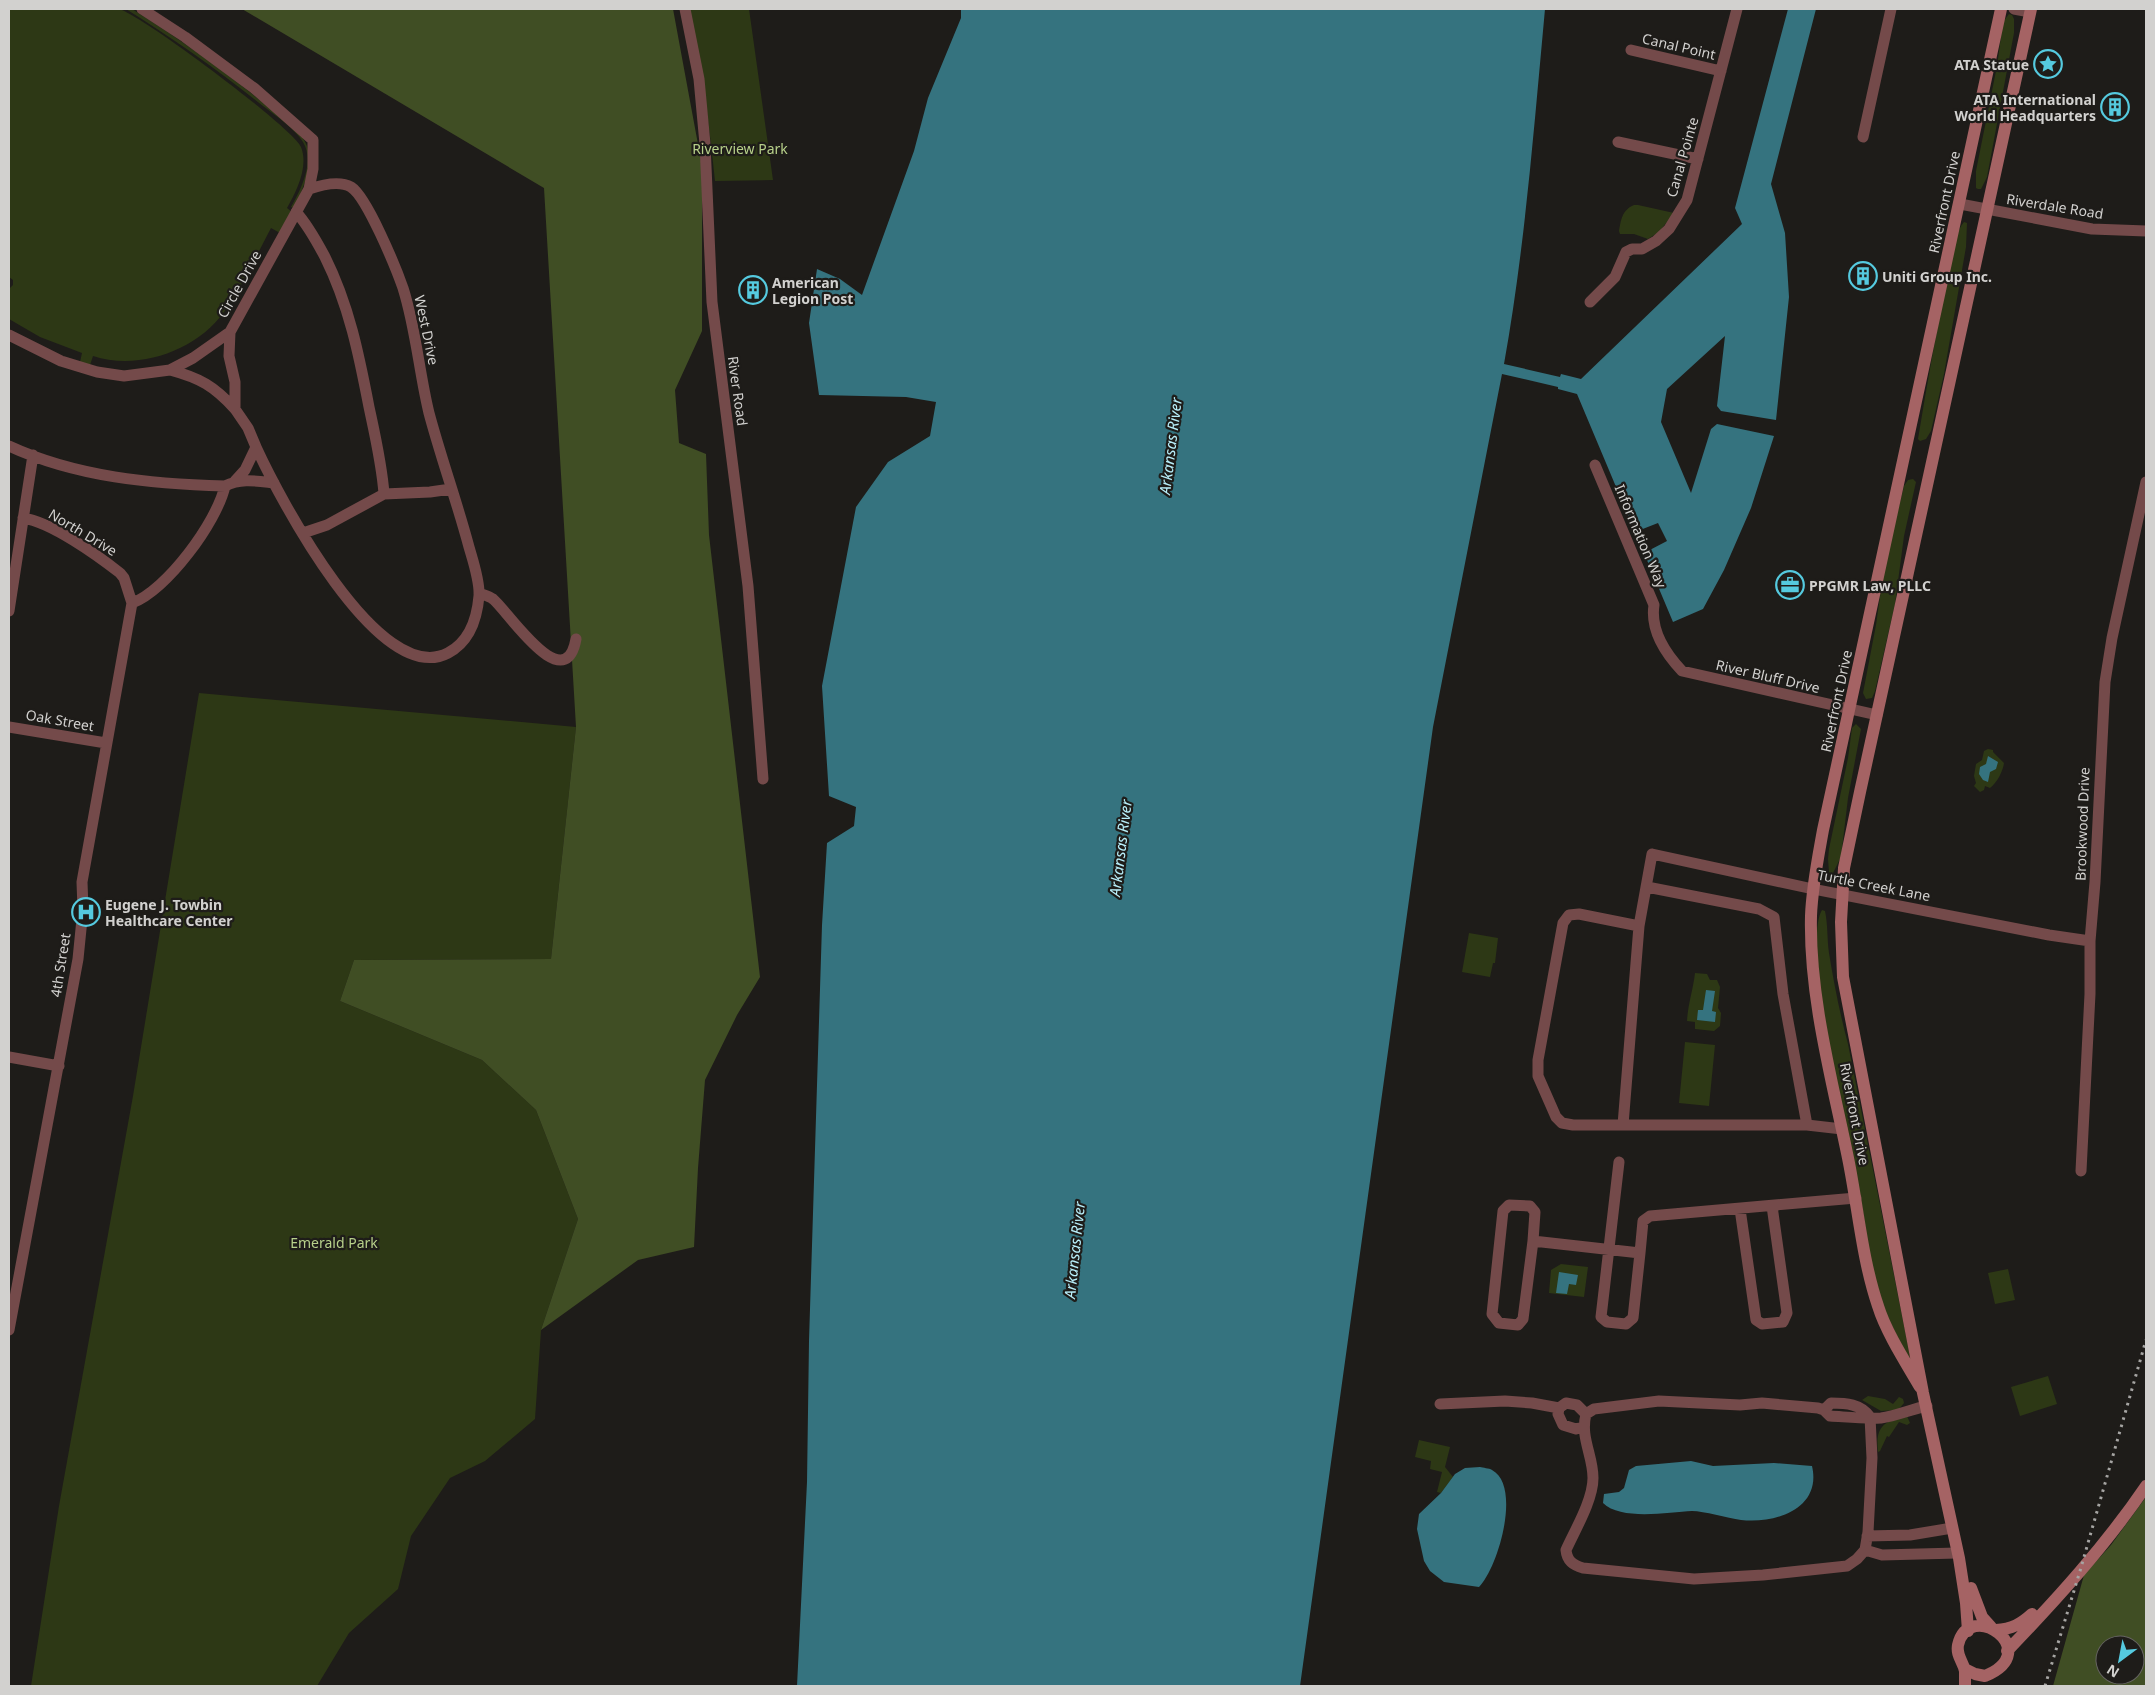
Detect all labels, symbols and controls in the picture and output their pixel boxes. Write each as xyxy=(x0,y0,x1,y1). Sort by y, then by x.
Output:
street label: Canal Point xyxy=(1640,28,1718,64)
place icon: ATA Statue xyxy=(2033,49,2063,79)
place label: ATA Statue xyxy=(1954,55,2029,74)
place label: ATA International World Headquarters xyxy=(1954,90,2096,125)
building icon: ATA International World Headquarters xyxy=(2100,92,2130,122)
street label: Canal Pointe xyxy=(1661,115,1703,199)
park label: Riverview Park xyxy=(692,139,788,158)
street label: Riverfront Drive xyxy=(1924,149,1964,255)
street label: Riverdale Road xyxy=(2005,189,2105,223)
street label: Circle Drive xyxy=(213,247,265,321)
building icon: Uniti Group Inc. xyxy=(1848,261,1878,291)
place label: Uniti Group Inc. xyxy=(1882,267,1992,286)
place label: American Legion Post xyxy=(772,273,853,308)
building icon: American Legion Post xyxy=(738,275,768,305)
street label: West Drive xyxy=(410,293,444,367)
street label: River Road xyxy=(724,355,752,427)
water label: Arkansas River xyxy=(1154,395,1186,497)
street label: Information Way xyxy=(1611,481,1672,591)
street label: North Drive xyxy=(45,504,121,560)
office icon: PPGMR Law, PLLC xyxy=(1775,570,1805,600)
place label: PPGMR Law, PLLC xyxy=(1809,576,1931,595)
street label: Riverfront Drive xyxy=(1816,648,1856,754)
street label: River Bluff Drive xyxy=(1714,655,1822,697)
street label: Oak Street xyxy=(24,705,96,735)
street label: Brookwood Drive xyxy=(2071,767,2093,881)
water label: Arkansas River xyxy=(1104,797,1136,899)
street label: Turtle Creek Lane xyxy=(1816,865,1932,905)
place label: Eugene J. Towbin Healthcare Center xyxy=(105,895,233,930)
hospital icon: Eugene J. Towbin Healthcare Center xyxy=(71,897,101,927)
street label: 4th Street xyxy=(46,932,74,998)
street label: Riverfront Drive xyxy=(1836,1061,1874,1167)
water label: Arkansas River xyxy=(1059,1200,1089,1300)
park label: Emerald Park xyxy=(290,1233,378,1252)
north arrow xyxy=(2095,1635,2145,1685)
text: N xyxy=(2103,1660,2123,1683)

